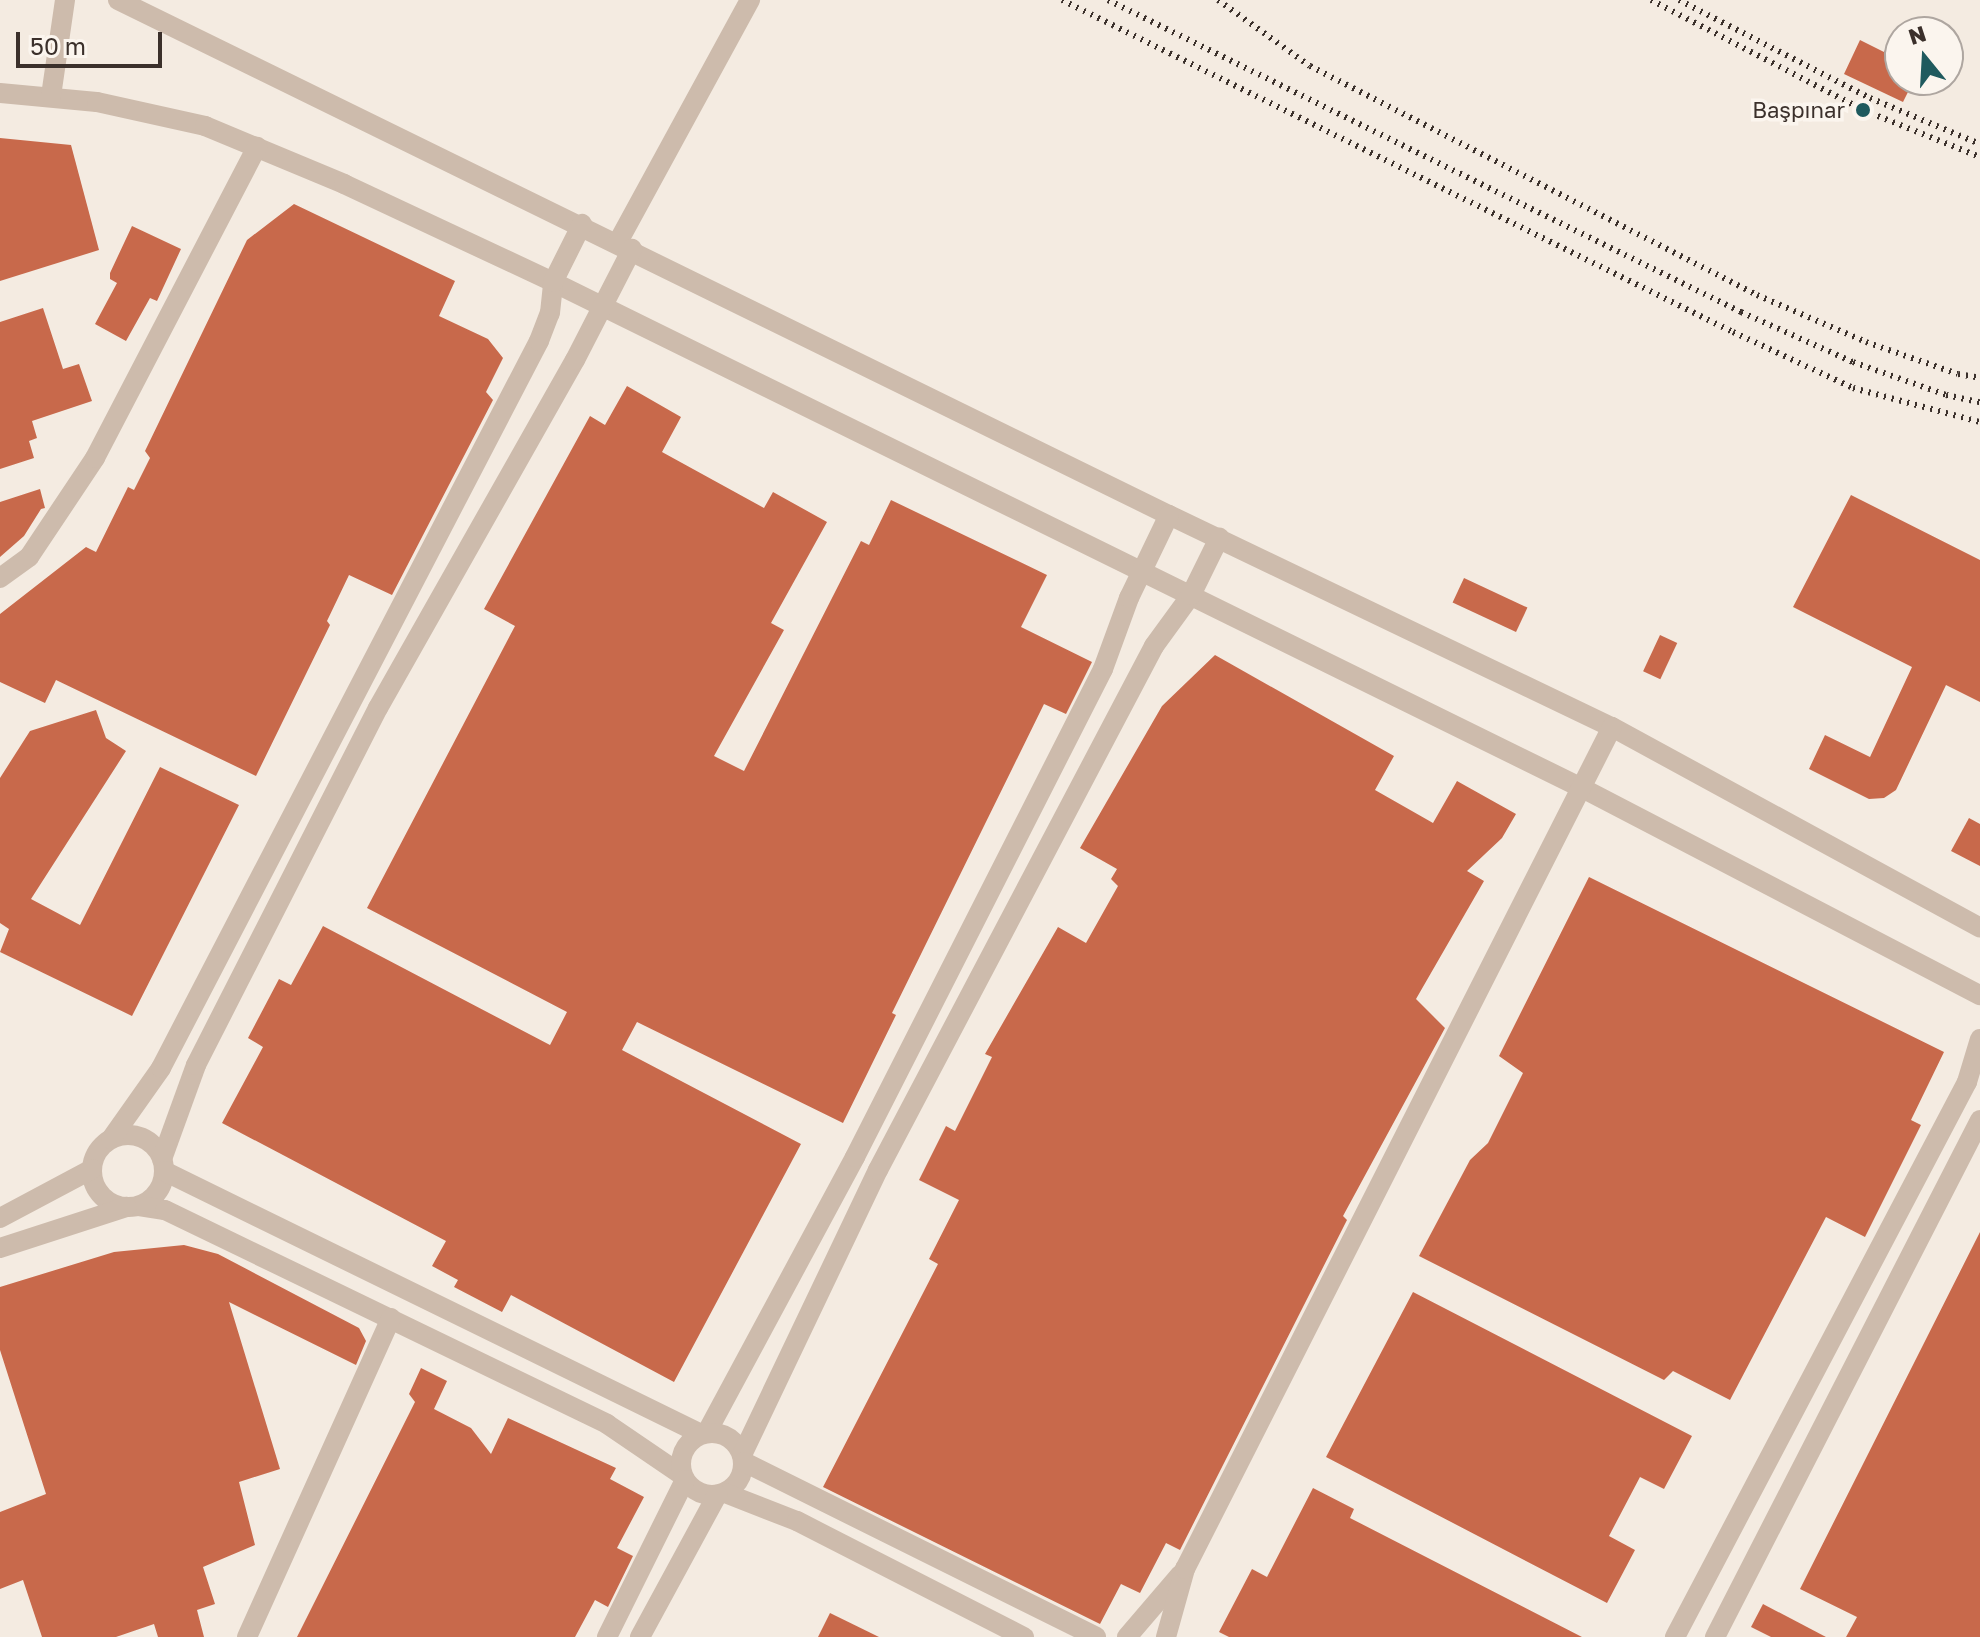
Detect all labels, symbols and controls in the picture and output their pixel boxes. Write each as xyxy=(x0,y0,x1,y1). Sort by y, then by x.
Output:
scale bar xyxy=(20,16,166,66)
north arrow xyxy=(1884,16,1964,96)
text: N xyxy=(1905,19,1929,50)
text: 50 m xyxy=(30,31,86,60)
place label: Başpınar xyxy=(1752,97,1845,123)
marker: Başpınar xyxy=(1852,99,1874,121)

